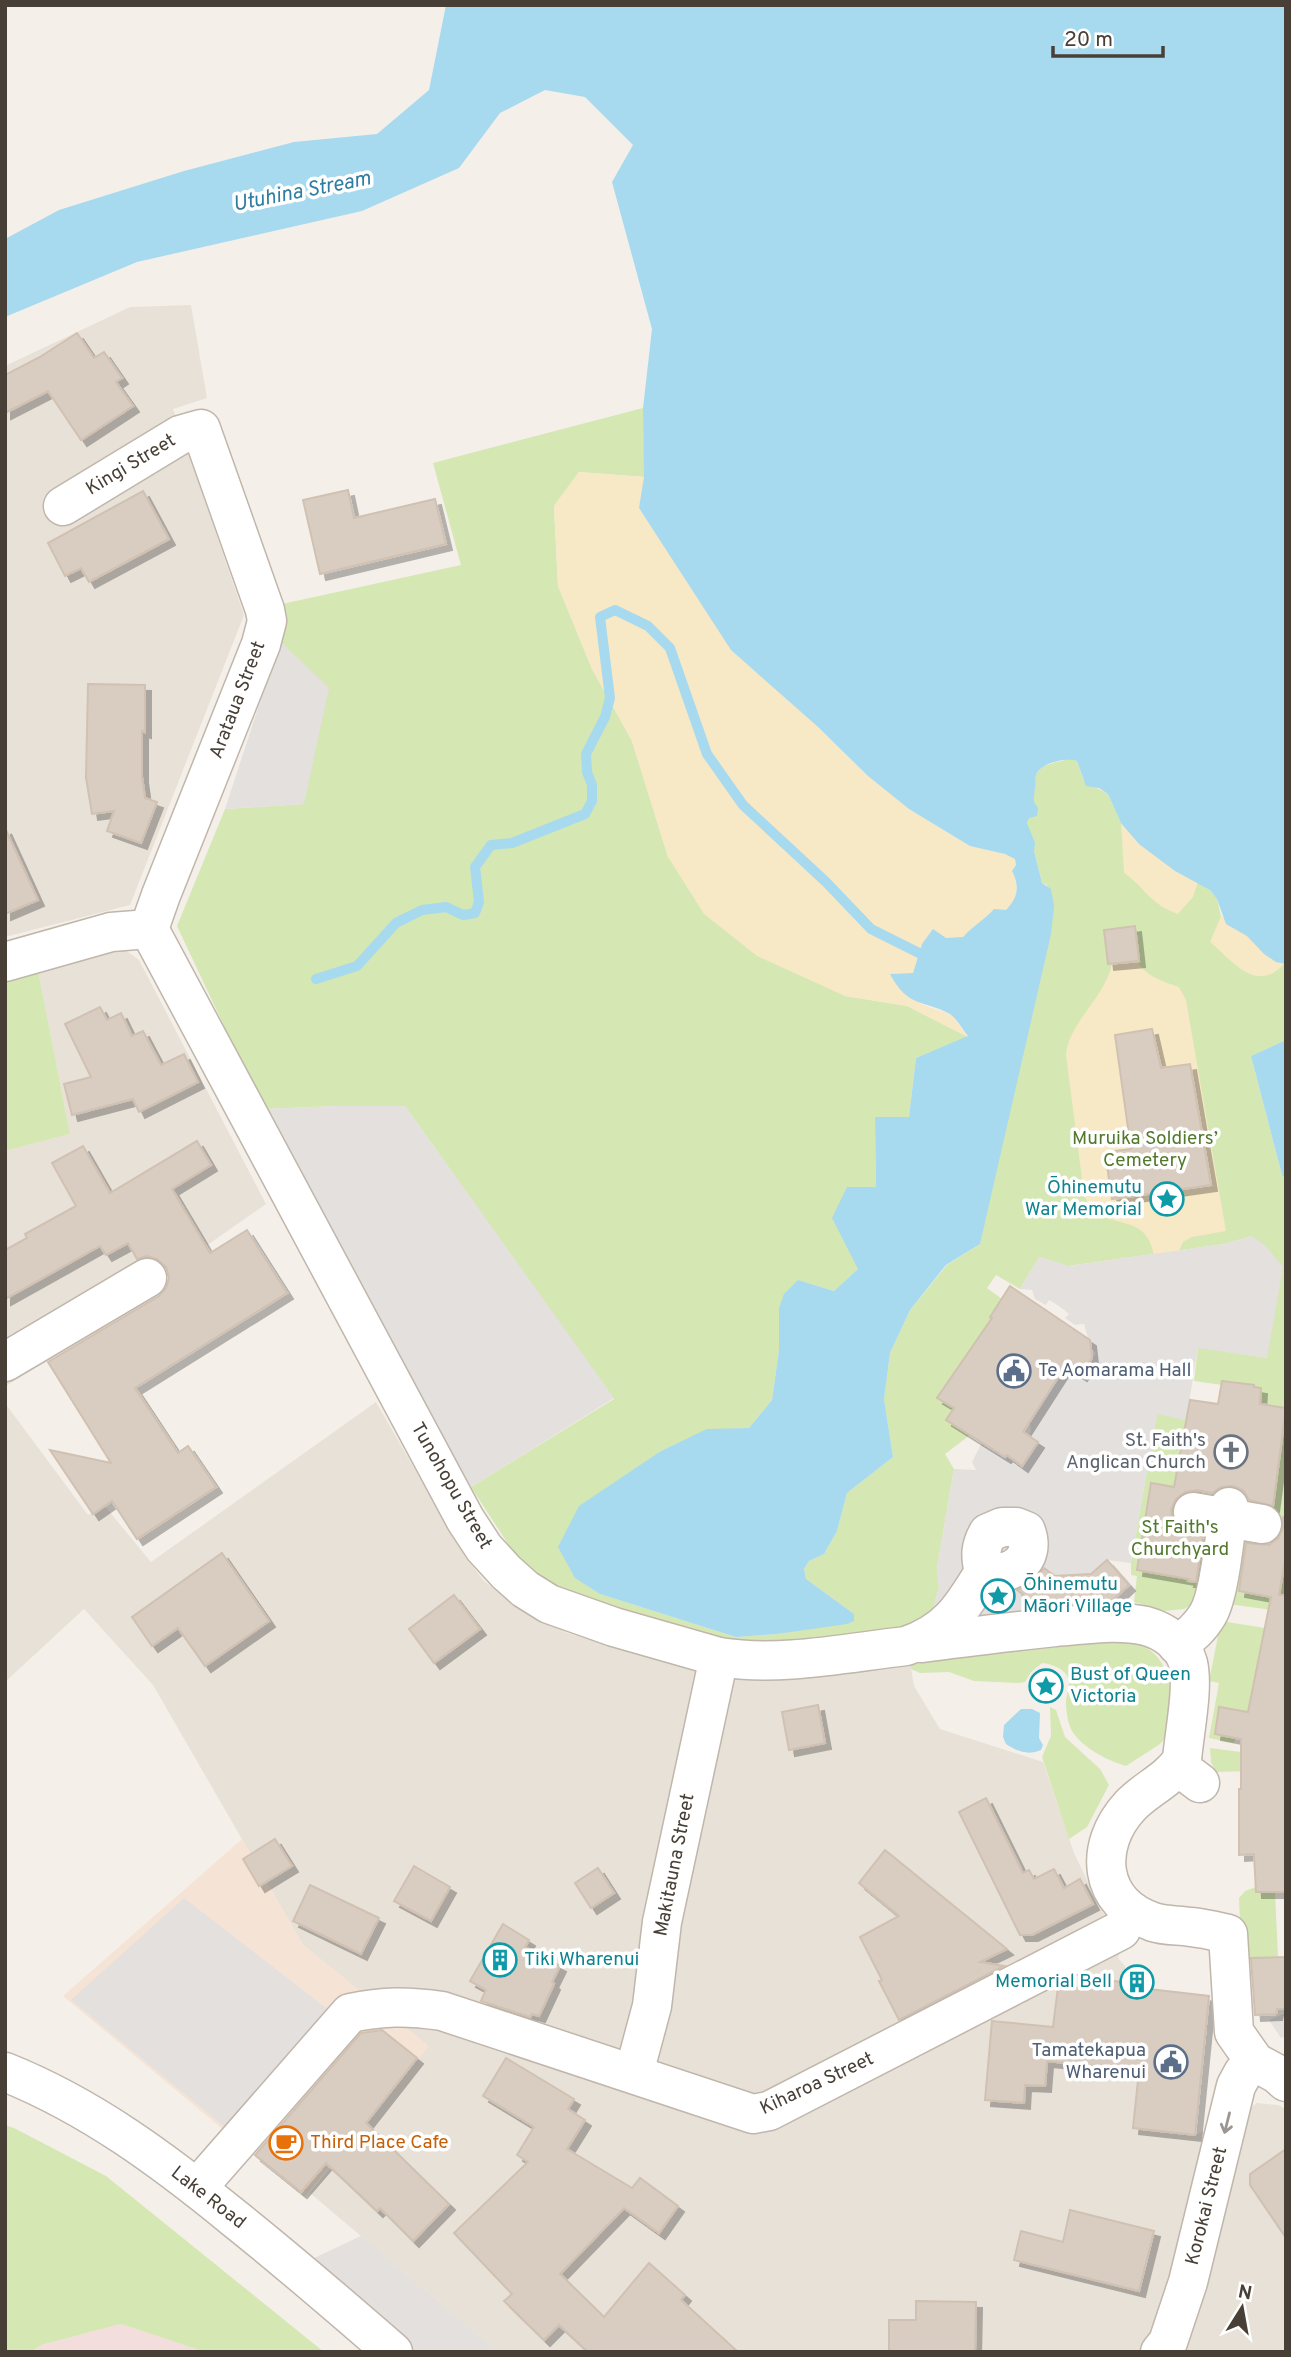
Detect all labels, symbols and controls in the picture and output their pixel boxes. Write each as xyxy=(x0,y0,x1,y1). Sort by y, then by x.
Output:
scale bar xyxy=(1053,14,1163,58)
text: 20 m xyxy=(1064,27,1113,54)
water label: Utuhina Stream xyxy=(231,165,374,219)
street label: Kingi Street xyxy=(82,429,180,501)
street label: Arataua Street xyxy=(205,638,271,762)
park label: Muruika Soldiers’ Cemetery xyxy=(1072,1127,1218,1173)
place label: Ōhinemutu War Memorial xyxy=(1025,1175,1142,1222)
place icon: Ōhinemutu War Memorial xyxy=(1148,1180,1186,1218)
public building icon: Te Aomarama Hall xyxy=(995,1352,1033,1390)
place label: Te Aomarama Hall xyxy=(1038,1359,1192,1383)
street label: Tunohopu Street xyxy=(405,1418,497,1554)
place label: St. Faith's Anglican Church xyxy=(1066,1429,1206,1475)
church icon: St. Faith's Anglican Church xyxy=(1212,1433,1250,1471)
park label: St Faith's Churchyard xyxy=(1131,1516,1229,1562)
place label: Ōhinemutu Māori Village xyxy=(1023,1572,1132,1619)
place icon: Ōhinemutu Māori Village xyxy=(979,1577,1017,1615)
place label: Bust of Queen Victoria xyxy=(1070,1663,1191,1709)
place icon: Bust of Queen Victoria xyxy=(1027,1667,1065,1705)
street label: Makitauna Street xyxy=(649,1792,701,1938)
building icon: Tiki Wharenui xyxy=(481,1941,519,1979)
place label: Tiki Wharenui xyxy=(524,1948,639,1972)
building icon: Memorial Bell xyxy=(1118,1963,1156,2001)
place label: Memorial Bell xyxy=(995,1970,1112,1994)
place label: Tamatekapua Wharenui xyxy=(1031,2039,1146,2085)
public building icon: Tamatekapua Wharenui xyxy=(1152,2043,1190,2081)
street label: Kiharoa Street xyxy=(756,2047,878,2121)
one-way arrow xyxy=(1220,2111,1233,2134)
cafe icon: Third Place Cafe xyxy=(267,2124,305,2162)
place label: Third Place Cafe xyxy=(310,2131,449,2155)
street label: Korokai Street xyxy=(1181,2144,1233,2268)
street label: Lake Road xyxy=(166,2161,250,2235)
north arrow xyxy=(1207,2273,1277,2343)
text: N xyxy=(1236,2280,1254,2306)

